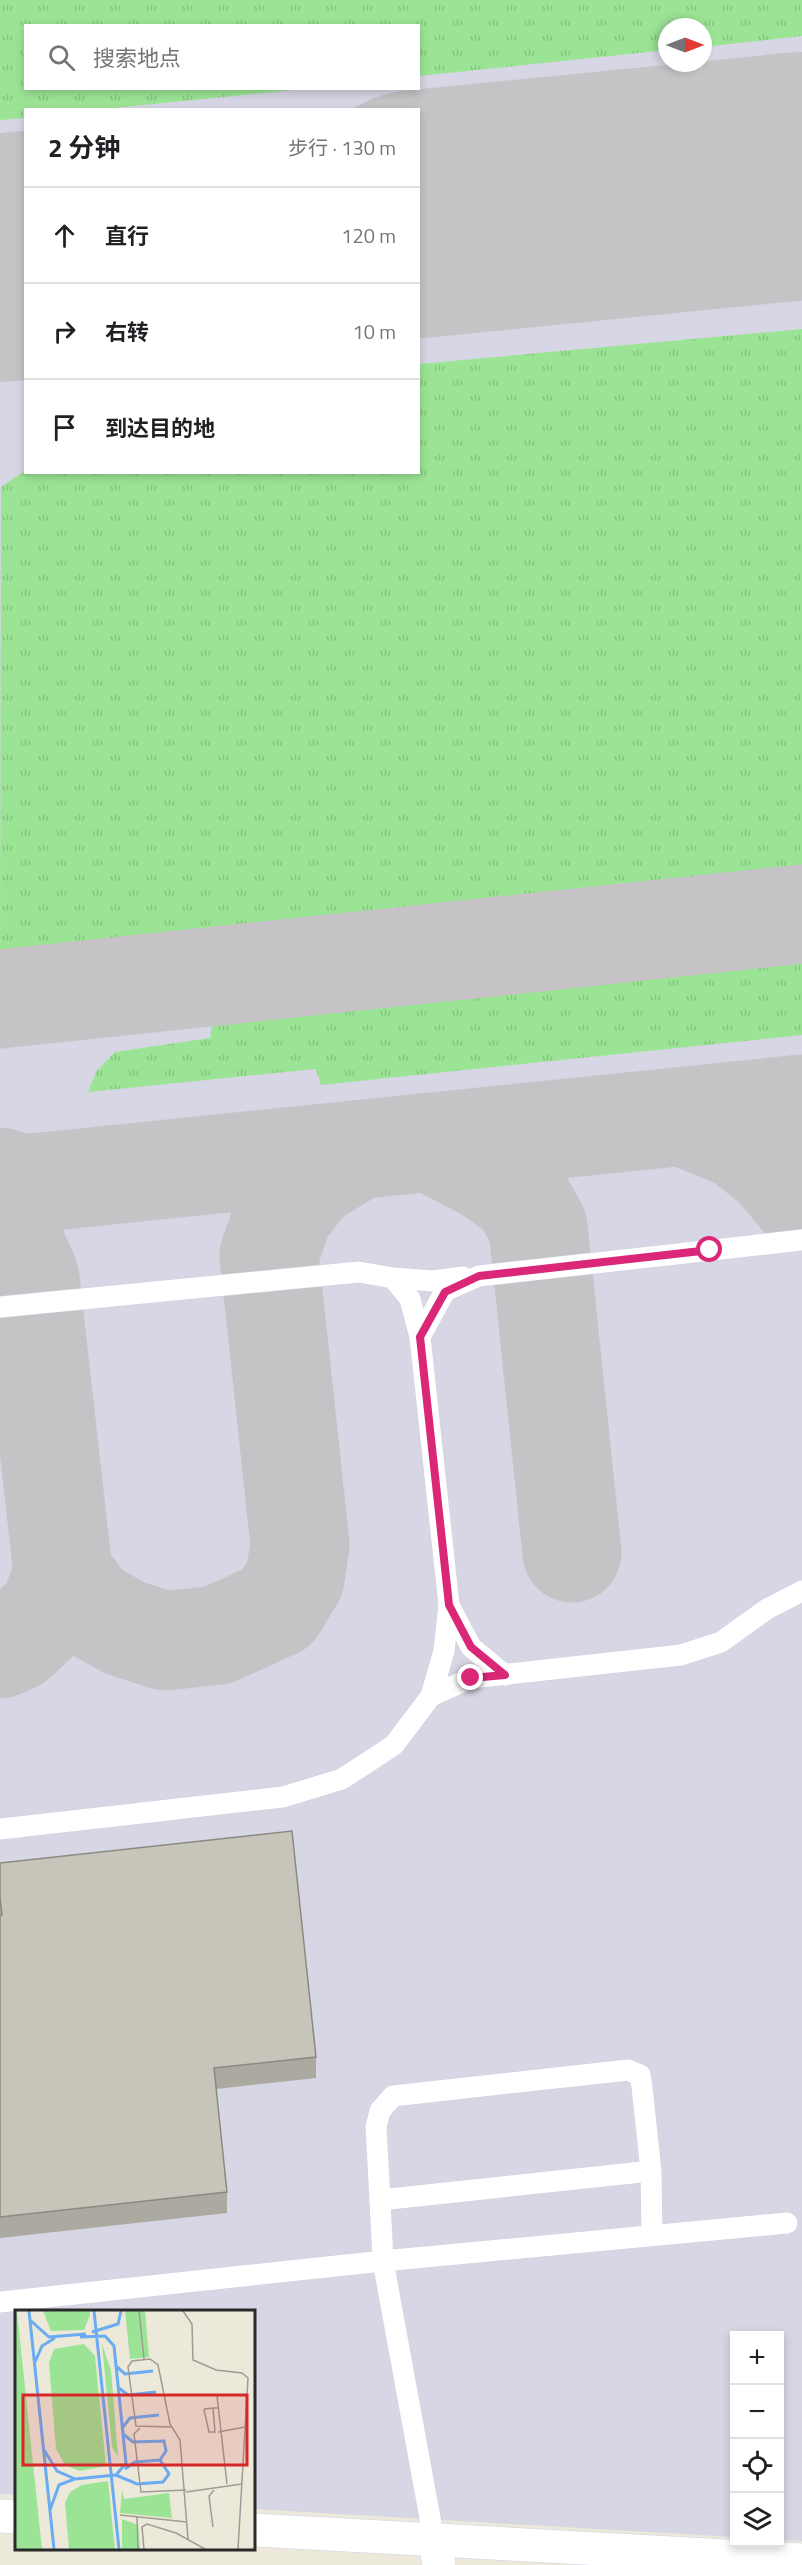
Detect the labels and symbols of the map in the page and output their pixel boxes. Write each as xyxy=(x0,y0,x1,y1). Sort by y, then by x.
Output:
north arrow xyxy=(658,18,712,72)
route start xyxy=(696,1236,722,1262)
route end xyxy=(457,1664,483,1690)
inset map xyxy=(15,2310,255,2550)

